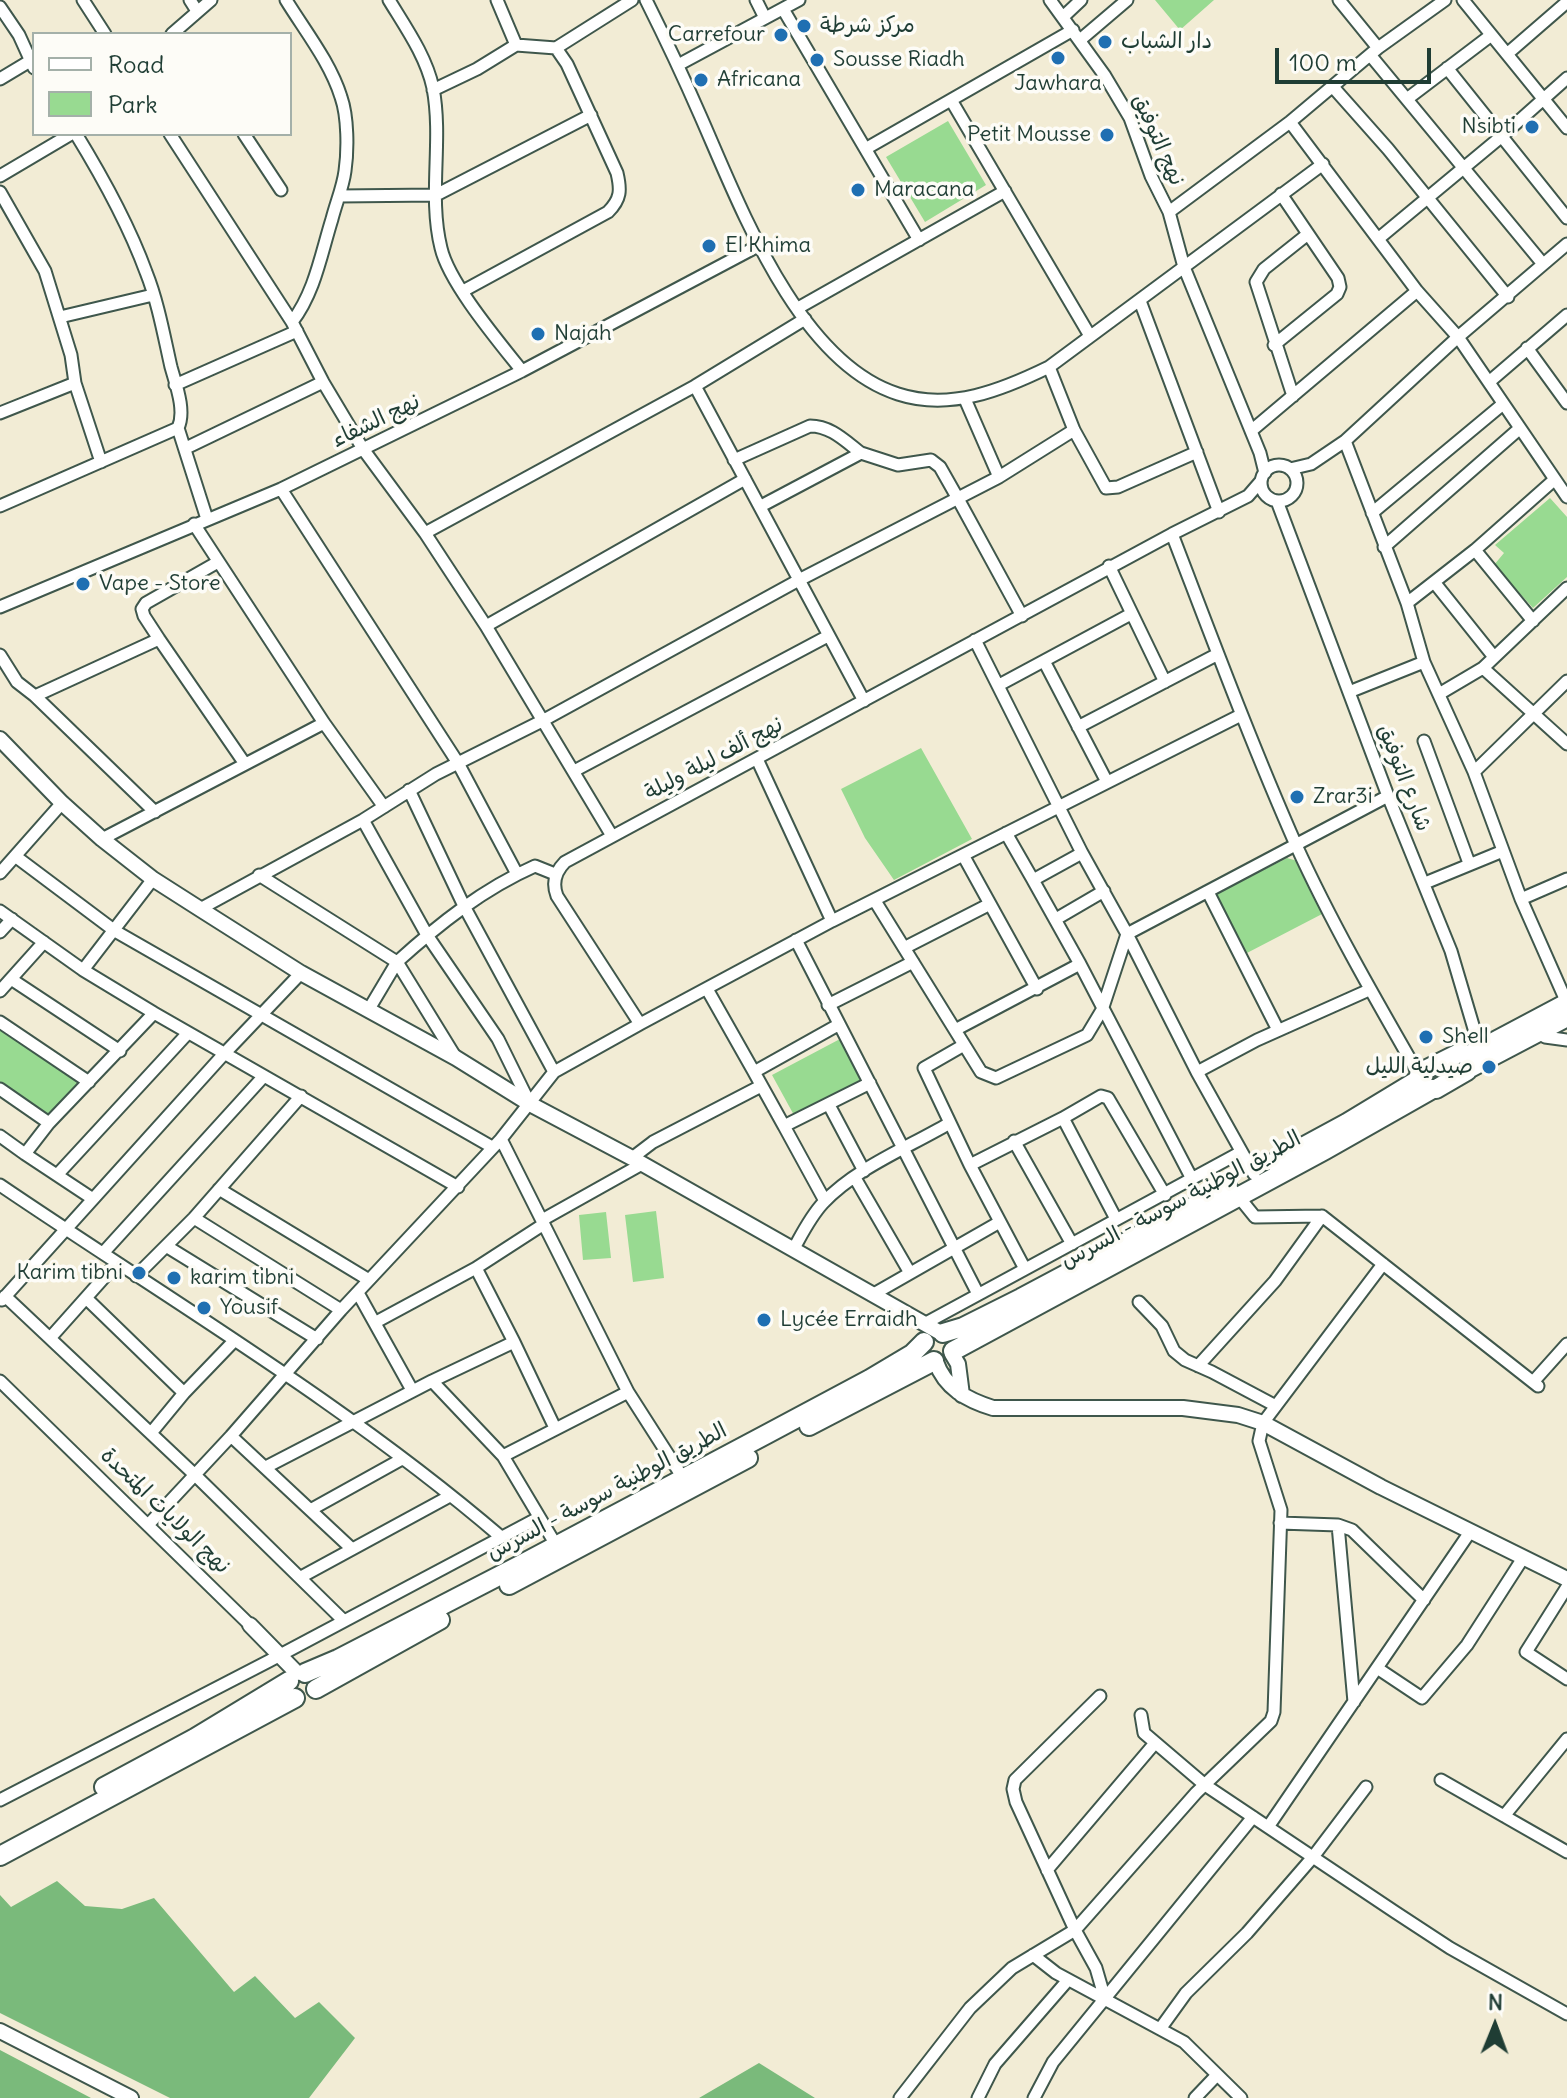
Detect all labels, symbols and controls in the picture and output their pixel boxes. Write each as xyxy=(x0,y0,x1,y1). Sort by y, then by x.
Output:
place label: مركز شرطة xyxy=(820,13,915,39)
marker: مركز شرطة xyxy=(795,17,813,35)
place label: Carrefour xyxy=(668,22,765,48)
marker: Carrefour xyxy=(772,26,790,44)
place label: دار الشباب xyxy=(1121,29,1212,55)
legend xyxy=(32,32,292,136)
scale bar xyxy=(1279,32,1435,82)
marker: دار الشباب xyxy=(1096,33,1114,51)
place label: Sousse Riadh xyxy=(833,47,965,73)
text: 100 m xyxy=(1289,47,1357,77)
text: Road xyxy=(108,49,164,79)
marker: Jawhara xyxy=(1049,49,1067,67)
marker: Sousse Riadh xyxy=(808,51,826,69)
place label: Africana xyxy=(717,67,801,93)
marker: Africana xyxy=(692,71,710,89)
place label: Jawhara xyxy=(1014,71,1102,97)
text: Park xyxy=(108,89,158,119)
street label: نهج التوفيق xyxy=(1126,90,1190,190)
place label: Nsibti xyxy=(1462,114,1516,140)
marker: Nsibti xyxy=(1523,118,1541,136)
place label: Petit Mousse xyxy=(967,122,1091,148)
marker: Petit Mousse xyxy=(1098,126,1116,144)
place label: Maracana xyxy=(874,177,974,203)
marker: Maracana xyxy=(849,181,867,199)
place label: El Khima xyxy=(725,233,811,259)
marker: El Khima xyxy=(700,237,718,255)
place label: Najah xyxy=(554,321,612,347)
marker: Najah xyxy=(529,325,547,343)
street label: نهج الشفاء xyxy=(328,388,424,454)
place label: Vape - Store xyxy=(99,571,221,597)
marker: Vape - Store xyxy=(74,575,92,593)
street label: نهج ألف ليلة وليلة xyxy=(640,711,788,807)
street label: شارع التوفيق xyxy=(1372,721,1436,835)
place label: Zrar3i xyxy=(1313,784,1373,810)
marker: Zrar3i xyxy=(1288,788,1306,806)
place label: Shell xyxy=(1442,1024,1489,1050)
marker: Shell xyxy=(1417,1028,1435,1046)
place label: صيدلية الليل xyxy=(1366,1054,1473,1080)
marker: صيدلية الليل xyxy=(1480,1058,1498,1076)
street label: الطريق الوطنية سوسة - السرس xyxy=(1056,1125,1306,1275)
place label: Karim tibni xyxy=(16,1260,123,1286)
marker: Karim tibni xyxy=(130,1264,148,1282)
place label: karim tibni xyxy=(190,1265,294,1291)
marker: karim tibni xyxy=(165,1269,183,1287)
place label: Yousif xyxy=(220,1295,278,1321)
marker: Yousif xyxy=(195,1299,213,1317)
place label: Lycée Erraidh xyxy=(780,1307,918,1333)
marker: Lycée Erraidh xyxy=(755,1311,773,1329)
street label: الطريق الوطنية سوسة - السرس xyxy=(482,1417,732,1567)
street label: نهج الولايات المتحدة xyxy=(95,1442,235,1580)
north arrow xyxy=(1455,1986,1535,2066)
text: N xyxy=(1488,1988,1503,2016)

